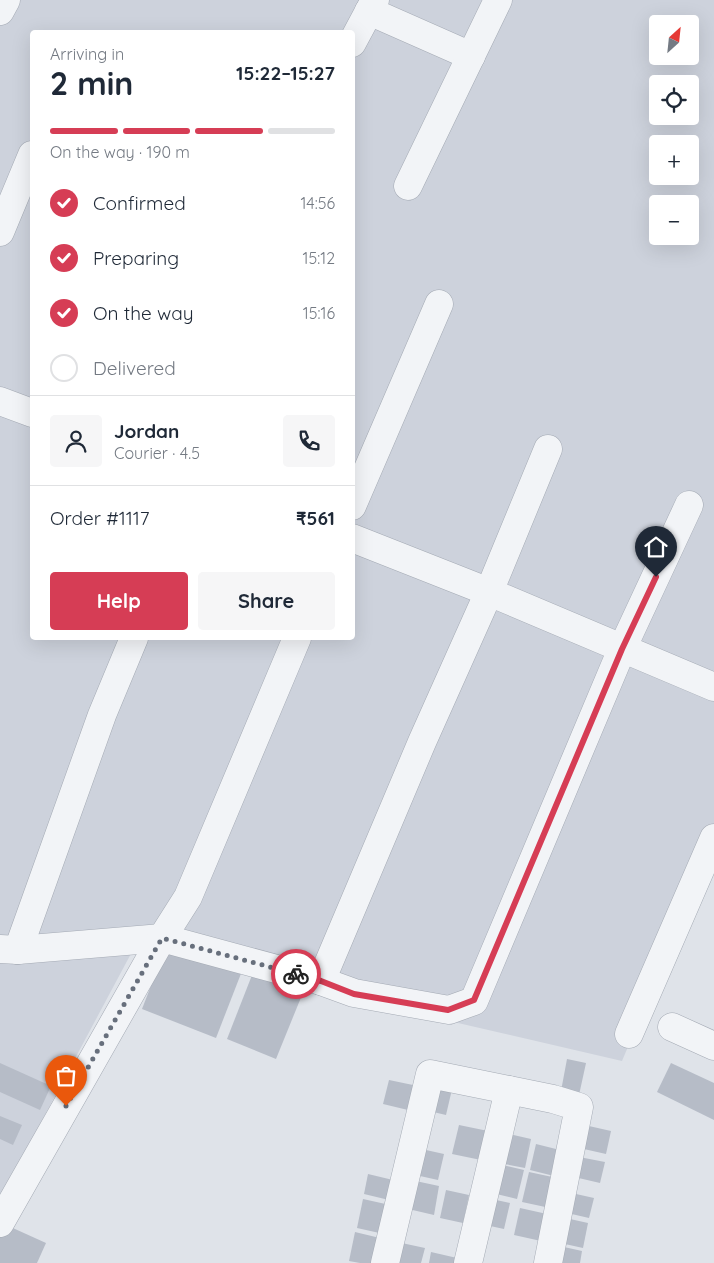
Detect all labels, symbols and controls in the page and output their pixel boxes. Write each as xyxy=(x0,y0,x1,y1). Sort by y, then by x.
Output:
north arrow xyxy=(649,15,699,65)
map controls xyxy=(649,15,699,245)
text: Arriving in xyxy=(50,44,124,64)
text: 15:22–15:27 xyxy=(236,61,335,85)
text: 2 min xyxy=(50,63,133,103)
button: locate xyxy=(649,75,699,125)
button: + xyxy=(649,135,699,185)
text: On the way · 190 m xyxy=(50,142,190,162)
icon: check xyxy=(50,189,78,217)
text: Confirmed xyxy=(93,191,186,215)
text: 14:56 xyxy=(301,193,335,213)
button: − xyxy=(649,195,699,245)
icon: check xyxy=(50,244,78,272)
text: Preparing xyxy=(93,246,179,270)
text: 15:12 xyxy=(303,248,335,268)
icon: check xyxy=(50,299,78,327)
text: On the way xyxy=(93,301,194,325)
text: 15:16 xyxy=(303,303,335,323)
text: Delivered xyxy=(93,356,176,380)
button: person xyxy=(50,415,102,467)
button: phone xyxy=(283,415,335,467)
text: Jordan xyxy=(114,419,179,443)
text: Courier · 4.5 xyxy=(114,443,200,463)
text: Order #1117 xyxy=(50,506,149,530)
text: ₹561 xyxy=(296,506,335,530)
pin xyxy=(635,526,677,577)
icon: home xyxy=(642,533,670,561)
button: Help xyxy=(50,572,188,630)
button: Share xyxy=(198,572,335,630)
courier xyxy=(271,949,321,999)
icon: bike xyxy=(282,960,310,988)
pin xyxy=(45,1055,87,1106)
icon: bag xyxy=(52,1062,80,1090)

